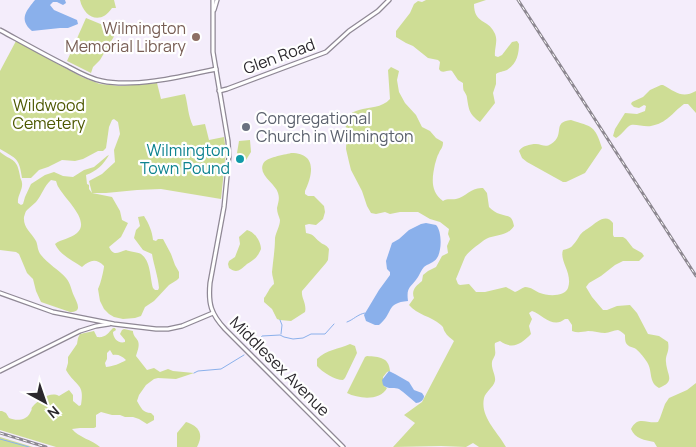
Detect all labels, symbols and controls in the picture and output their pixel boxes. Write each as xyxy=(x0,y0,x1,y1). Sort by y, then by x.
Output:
place label: Wilmington Memorial Library xyxy=(65,17,187,57)
marker: Wilmington Memorial Library xyxy=(190,31,202,43)
street label: Glen Road xyxy=(240,33,318,79)
park label: Wildwood Cemetery xyxy=(13,94,86,134)
place label: Congregational Church in Wilmington xyxy=(256,107,414,147)
marker: Congregational Church in Wilmington xyxy=(240,121,252,133)
place label: Wilmington Town Pound xyxy=(140,139,230,179)
marker: Wilmington Town Pound xyxy=(234,153,246,165)
street label: Middlesex Avenue xyxy=(225,311,335,421)
north arrow xyxy=(20,377,70,427)
text: N xyxy=(44,402,64,423)

